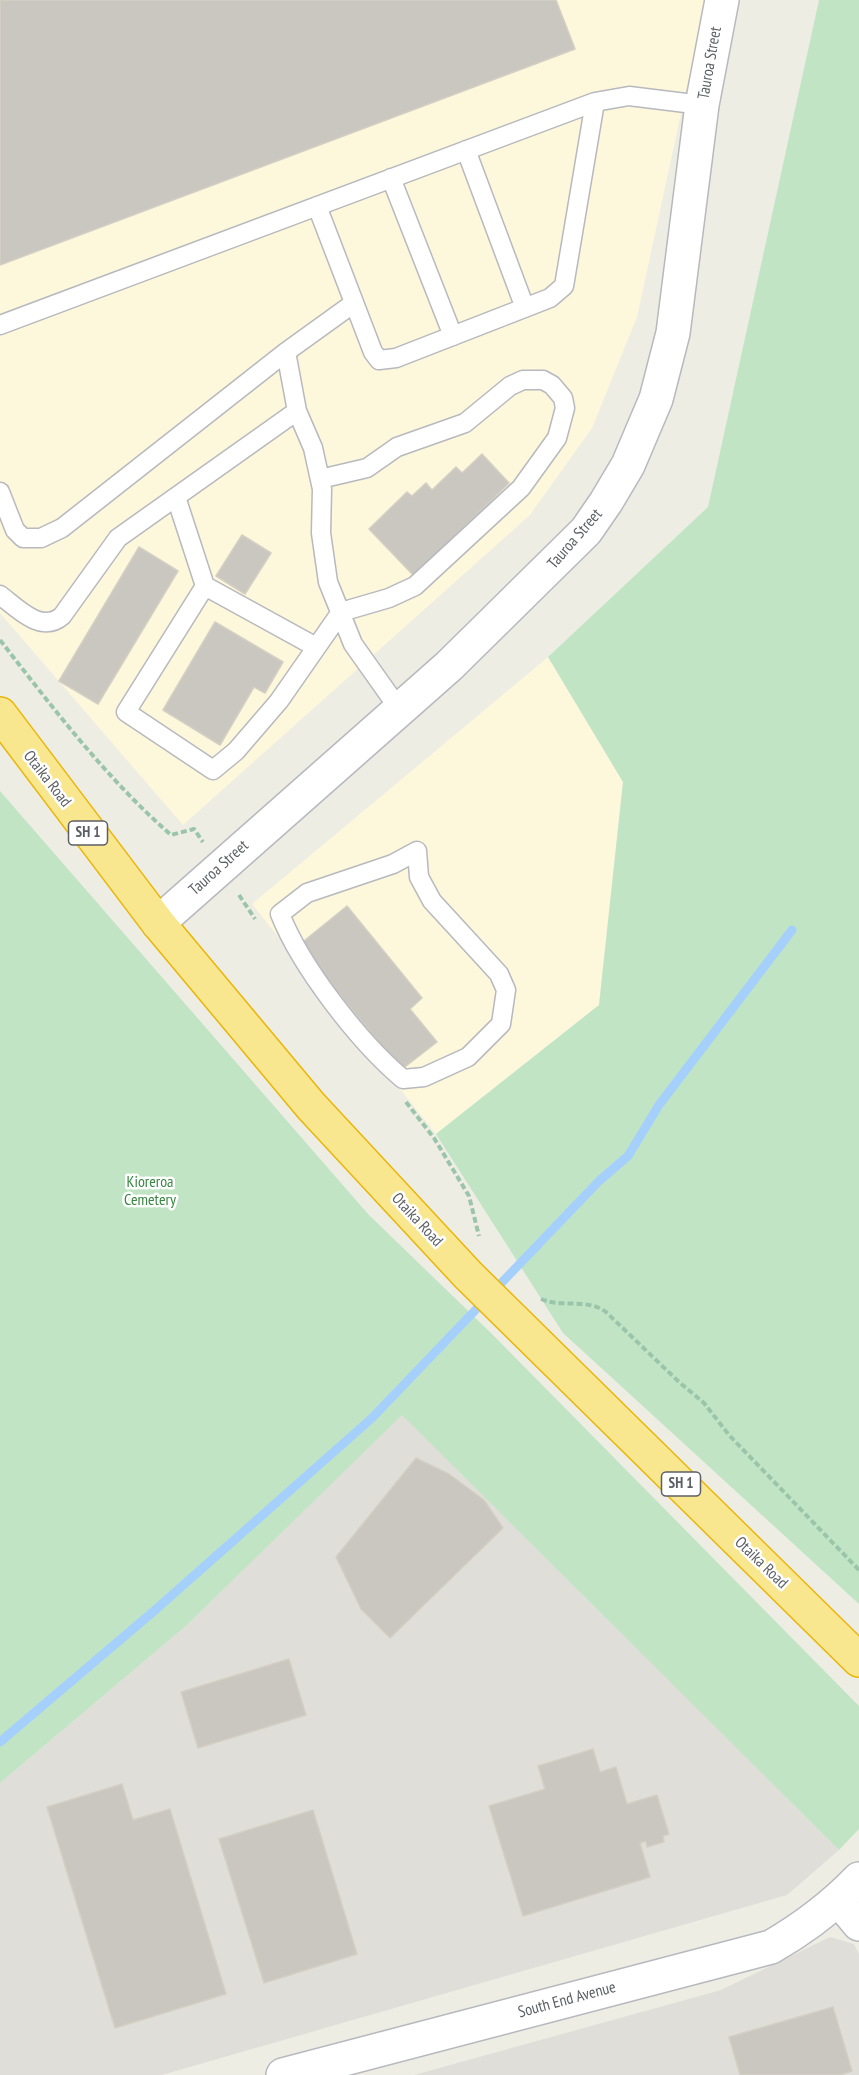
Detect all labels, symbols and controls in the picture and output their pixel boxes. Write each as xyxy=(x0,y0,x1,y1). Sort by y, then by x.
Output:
street label: Tauroa Street xyxy=(694,25,726,101)
street label: Tauroa Street xyxy=(544,505,606,573)
street label: Otaika Road xyxy=(19,747,75,811)
road number: SH 1 xyxy=(68,821,107,845)
street label: Tauroa Street xyxy=(185,836,253,900)
park label: Kioreroa Cemetery xyxy=(124,1172,176,1210)
street label: Otaika Road xyxy=(387,1189,447,1251)
road number: SH 1 xyxy=(662,1472,700,1496)
street label: Otaika Road xyxy=(730,1533,792,1593)
street label: South End Avenue xyxy=(516,1978,618,2022)

